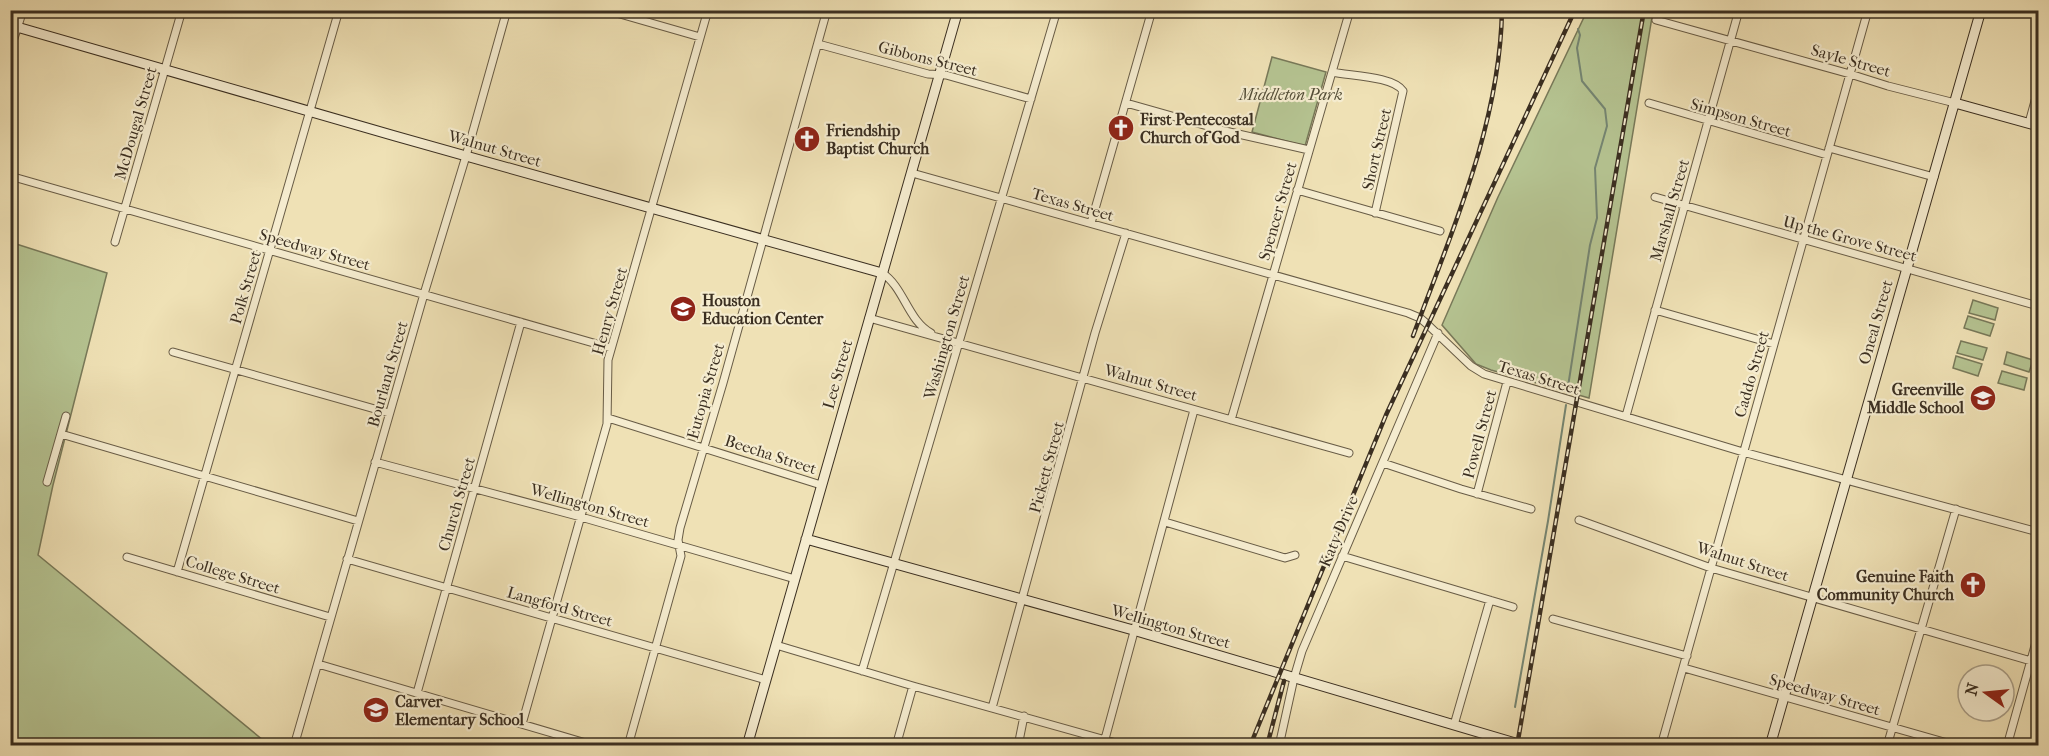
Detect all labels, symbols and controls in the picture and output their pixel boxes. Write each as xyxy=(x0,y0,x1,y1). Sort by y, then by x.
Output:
street label: Gibbons Street xyxy=(876,37,980,80)
street label: Sayle Street xyxy=(1809,40,1893,81)
street label: McDougal Street xyxy=(110,64,161,182)
park label: Middleton Park xyxy=(1238,85,1343,104)
street label: Simpson Street xyxy=(1688,94,1794,141)
street label: Short Street xyxy=(1358,106,1395,192)
place label: First Pentecostal Church of God xyxy=(1139,110,1254,147)
church icon: First Pentecostal Church of God xyxy=(1106,113,1136,143)
place label: Friendship Baptist Church xyxy=(825,121,930,159)
church icon: Friendship Baptist Church xyxy=(792,124,822,154)
street label: Walnut Street xyxy=(445,126,544,171)
street label: Marshall Street xyxy=(1646,156,1693,264)
street label: Spencer Street xyxy=(1254,159,1301,263)
street label: Texas Street xyxy=(1030,184,1116,225)
street label: Up the Grove Street xyxy=(1781,211,1919,266)
street label: Speedway Street xyxy=(257,225,373,274)
street label: Polk Street xyxy=(226,248,265,326)
street label: Henry Street xyxy=(588,265,631,357)
street label: Washington Street xyxy=(919,273,973,402)
street label: Oneal Street xyxy=(1854,277,1897,367)
place label: Houston Education Center xyxy=(702,291,824,328)
school or university icon: Houston Education Center xyxy=(668,294,698,324)
street label: Bourland Street xyxy=(363,319,412,429)
street label: Caddo Street xyxy=(1730,328,1773,420)
street label: Lee Street xyxy=(819,337,857,411)
street label: Eutopia Street xyxy=(683,341,728,441)
street label: Texas Street xyxy=(1496,356,1582,399)
street label: Walnut Street xyxy=(1101,360,1200,405)
place label: Greenville Middle School xyxy=(1866,380,1965,417)
school or university icon: Greenville Middle School xyxy=(1968,383,1998,413)
street label: Powell Street xyxy=(1459,387,1501,481)
street label: Pickett Street xyxy=(1025,419,1068,515)
street label: Beecha Street xyxy=(723,431,819,478)
street label: Church Street xyxy=(434,455,479,553)
street label: Wellington Street xyxy=(527,479,652,532)
street label: Katy Drive xyxy=(1315,492,1362,570)
street label: Walnut Street xyxy=(1693,537,1792,585)
street label: College Street xyxy=(183,551,283,598)
place label: Genuine Faith Community Church xyxy=(1817,567,1955,605)
church icon: Genuine Faith Community Church xyxy=(1958,570,1988,600)
street label: Langford Street xyxy=(505,582,615,631)
street label: Wellington Street xyxy=(1108,600,1233,653)
north arrow xyxy=(1956,663,2016,723)
street label: Speedway Street xyxy=(1767,670,1883,719)
text: N xyxy=(1961,680,1983,698)
place label: Carver Elementary School xyxy=(395,692,524,730)
school or university icon: Carver Elementary School xyxy=(361,695,391,725)

